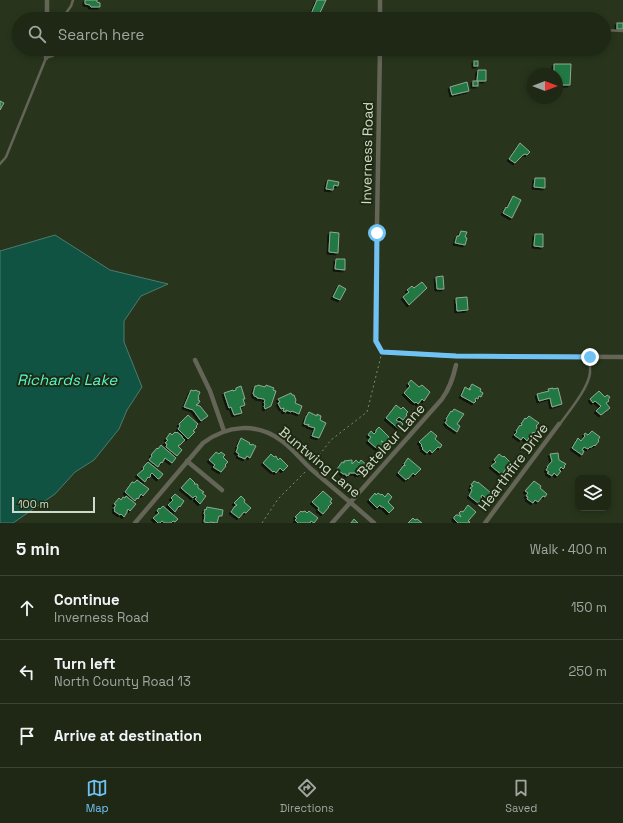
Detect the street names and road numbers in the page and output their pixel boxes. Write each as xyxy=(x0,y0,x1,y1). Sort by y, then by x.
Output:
street label: Inverness Road xyxy=(357,102,377,204)
street label: Bateleur Lane xyxy=(353,399,429,481)
street label: Hearthfire Drive xyxy=(474,420,552,514)
street label: Buntwing Lane xyxy=(276,423,364,501)

